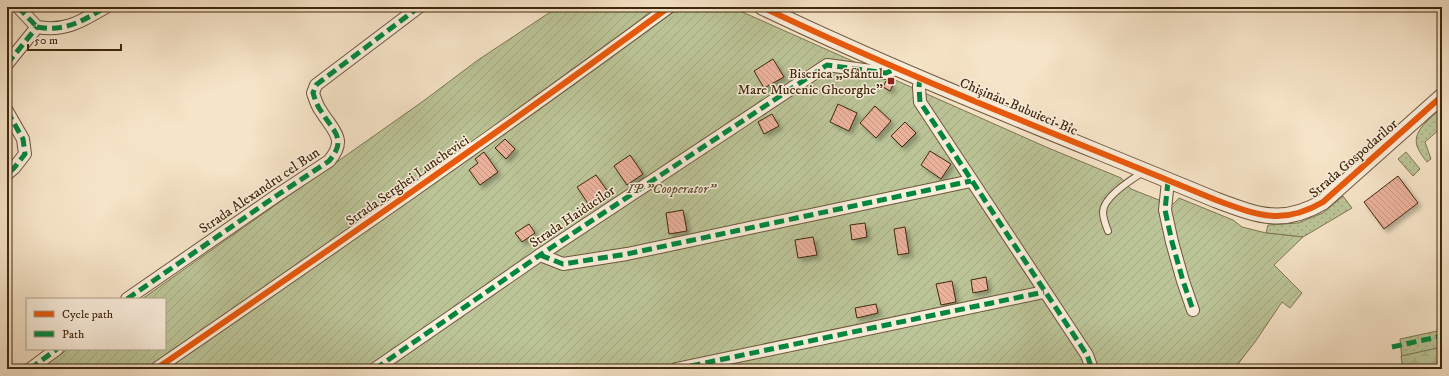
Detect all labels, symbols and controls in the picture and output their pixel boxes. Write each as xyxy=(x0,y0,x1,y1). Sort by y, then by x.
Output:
scale bar xyxy=(28,26,121,52)
text: 50 m xyxy=(34,33,58,48)
place label: Biserica „Sfântul Mare Mucenic Gheorghe” xyxy=(737,65,884,99)
street label: Chișinău-Bubuieci-Bîc xyxy=(957,74,1080,140)
marker: Biserica „Sfântul Mare Mucenic Gheorghe” xyxy=(886,76,896,86)
street label: Strada Gospodarilor xyxy=(1306,115,1402,202)
street label: Strada Serghei Lunchevici xyxy=(342,131,473,230)
street label: Strada Alexandru cel Bun xyxy=(196,143,324,238)
park label: IP "Cooperator" xyxy=(626,180,717,198)
street label: Strada Haiducilor xyxy=(526,181,620,252)
legend xyxy=(26,298,166,350)
text: Cycle path xyxy=(62,307,114,322)
text: Path xyxy=(62,327,85,342)

